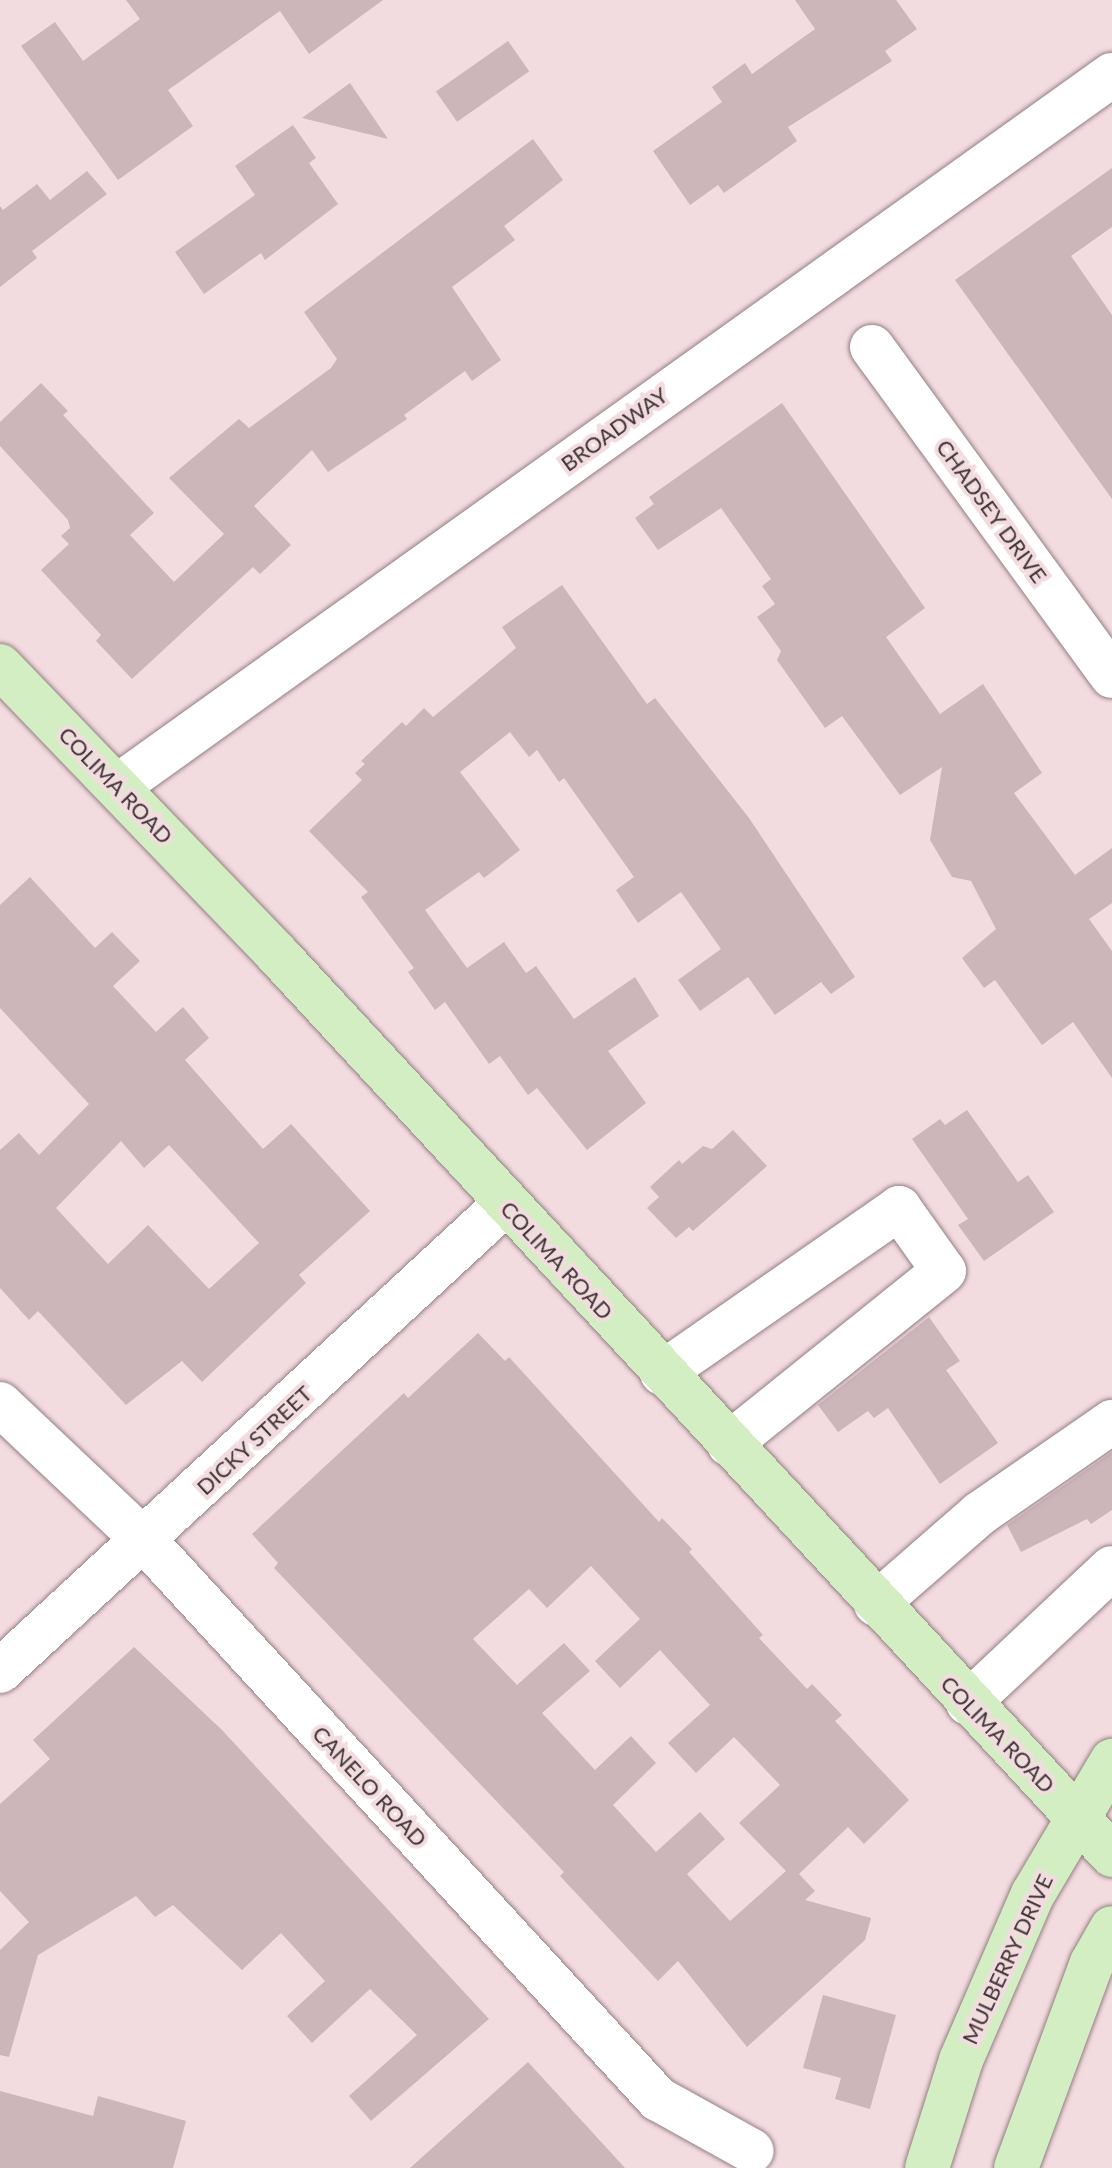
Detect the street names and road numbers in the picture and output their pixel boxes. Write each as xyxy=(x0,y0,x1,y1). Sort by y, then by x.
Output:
street label: BROADWAY xyxy=(556,381,672,477)
street label: CHADSEY DRIVE xyxy=(931,434,1053,588)
street label: COLIMA ROAD xyxy=(53,721,179,849)
street label: COLIMA ROAD xyxy=(495,1195,619,1325)
street label: DICKY STREET xyxy=(191,1380,317,1500)
street label: COLIMA ROAD xyxy=(935,1670,1061,1798)
street label: CANELO ROAD xyxy=(307,1720,433,1852)
street label: MULBERRY DRIVE xyxy=(956,1869,1058,2049)

